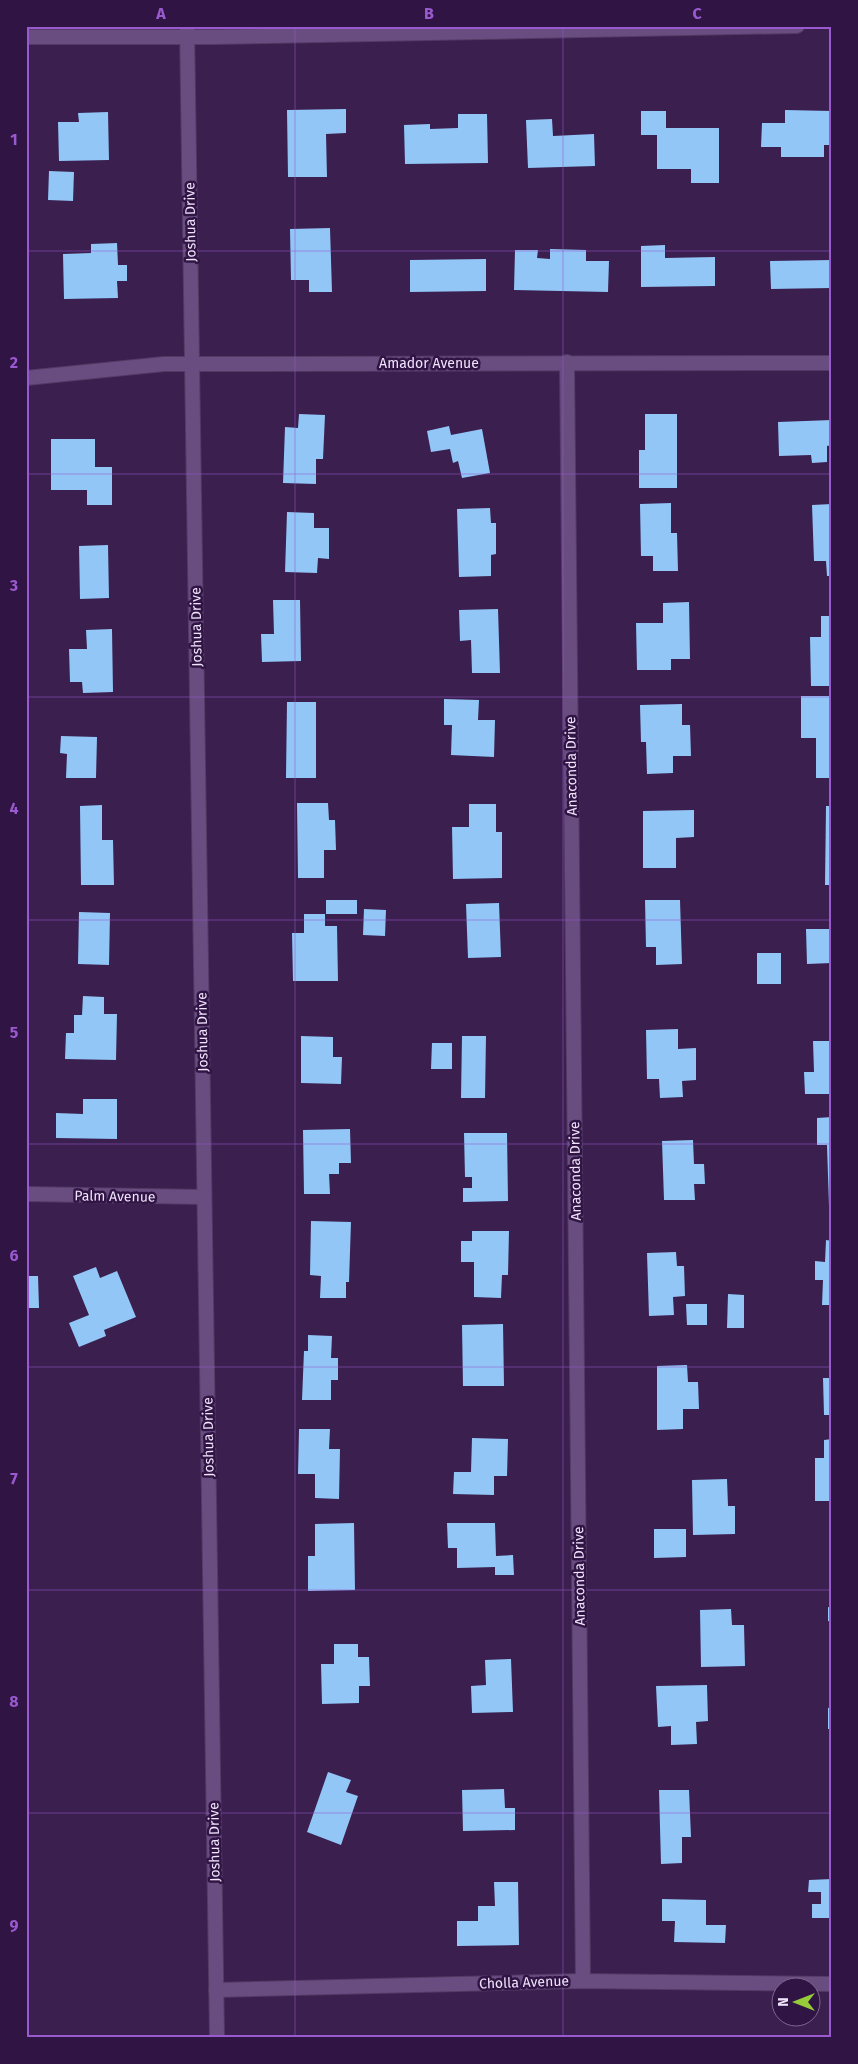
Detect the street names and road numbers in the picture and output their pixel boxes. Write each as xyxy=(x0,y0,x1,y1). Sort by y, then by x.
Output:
street label: Joshua Drive xyxy=(181,182,200,262)
street label: Amador Avenue xyxy=(379,355,479,372)
street label: Joshua Drive xyxy=(187,587,206,667)
street label: Anaconda Drive xyxy=(562,716,581,816)
street label: Joshua Drive xyxy=(193,992,212,1072)
street label: Anaconda Drive xyxy=(566,1121,585,1221)
street label: Palm Avenue xyxy=(74,1187,156,1206)
street label: Joshua Drive xyxy=(199,1397,218,1477)
street label: Anaconda Drive xyxy=(570,1526,589,1626)
street label: Joshua Drive xyxy=(205,1802,224,1882)
street label: Cholla Avenue xyxy=(479,1972,569,1993)

